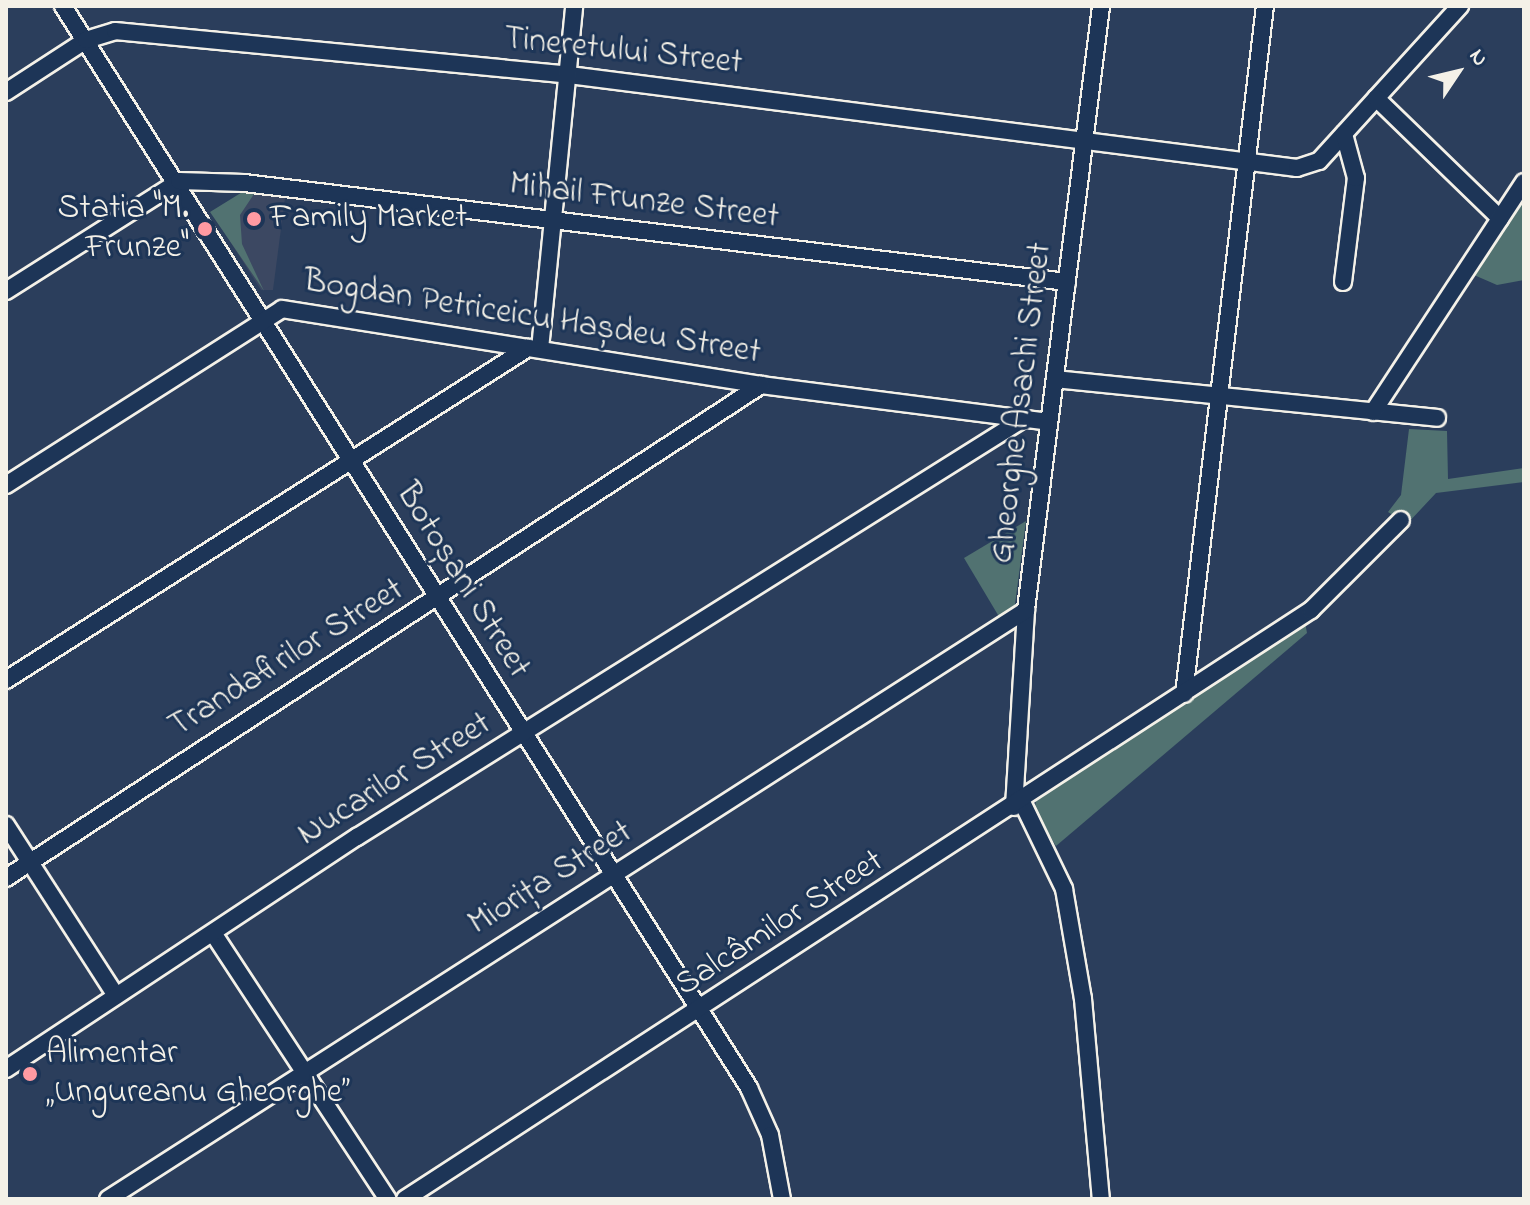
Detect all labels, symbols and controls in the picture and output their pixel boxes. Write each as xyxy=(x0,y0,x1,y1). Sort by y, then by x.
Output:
street label: Tineretului Street xyxy=(502,19,744,85)
north arrow xyxy=(1418,32,1498,112)
text: N xyxy=(1460,43,1495,73)
street label: Mihail Frunze Street xyxy=(507,165,781,239)
place label: Statia "M. Frunze" xyxy=(57,189,189,268)
place label: Family Market xyxy=(270,199,467,239)
marker: Family Market xyxy=(245,210,263,228)
marker: Statia "M. Frunze" xyxy=(196,220,214,238)
street label: Gheorghe Asachi Street xyxy=(982,240,1062,566)
street label: Bogdan Petriceicu Hașdeu Street xyxy=(301,262,763,374)
street label: Botoșani Street xyxy=(386,476,538,686)
street label: Trandafirilor Street xyxy=(162,570,412,748)
street label: Nucarilor Street xyxy=(291,704,499,856)
street label: Miorița Street xyxy=(462,813,640,945)
street label: Salcâmilor Street xyxy=(668,842,892,1006)
place label: Alimentar „Ungureanu Gheorghe” xyxy=(46,1034,350,1114)
marker: Alimentar „Ungureanu Gheorghe” xyxy=(21,1065,39,1083)

